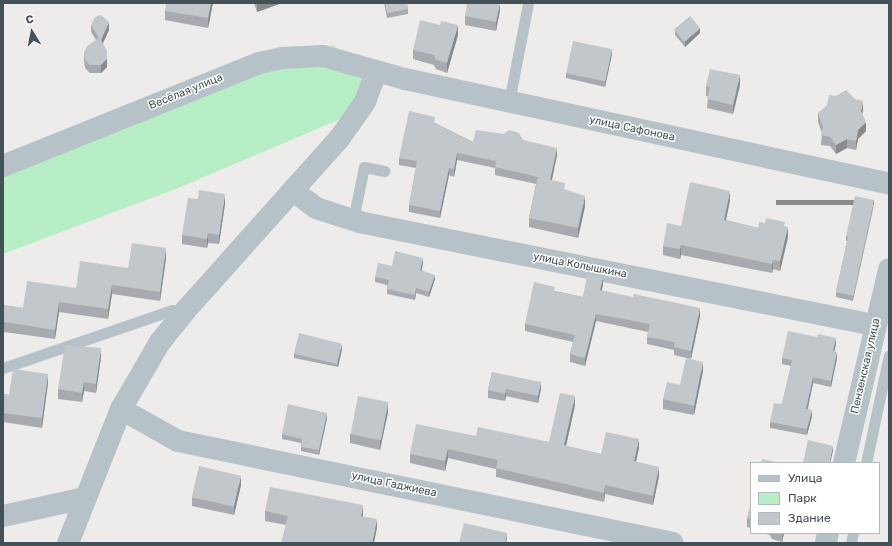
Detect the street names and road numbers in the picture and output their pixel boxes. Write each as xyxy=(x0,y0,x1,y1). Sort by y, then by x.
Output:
street label: Весёлая улица xyxy=(147,71,225,113)
street label: улица Сафонова xyxy=(588,113,676,145)
street label: улица Колышкина xyxy=(532,250,628,282)
street label: Пензенская улица xyxy=(849,317,883,415)
street label: улица Гаджиева xyxy=(350,470,438,500)

